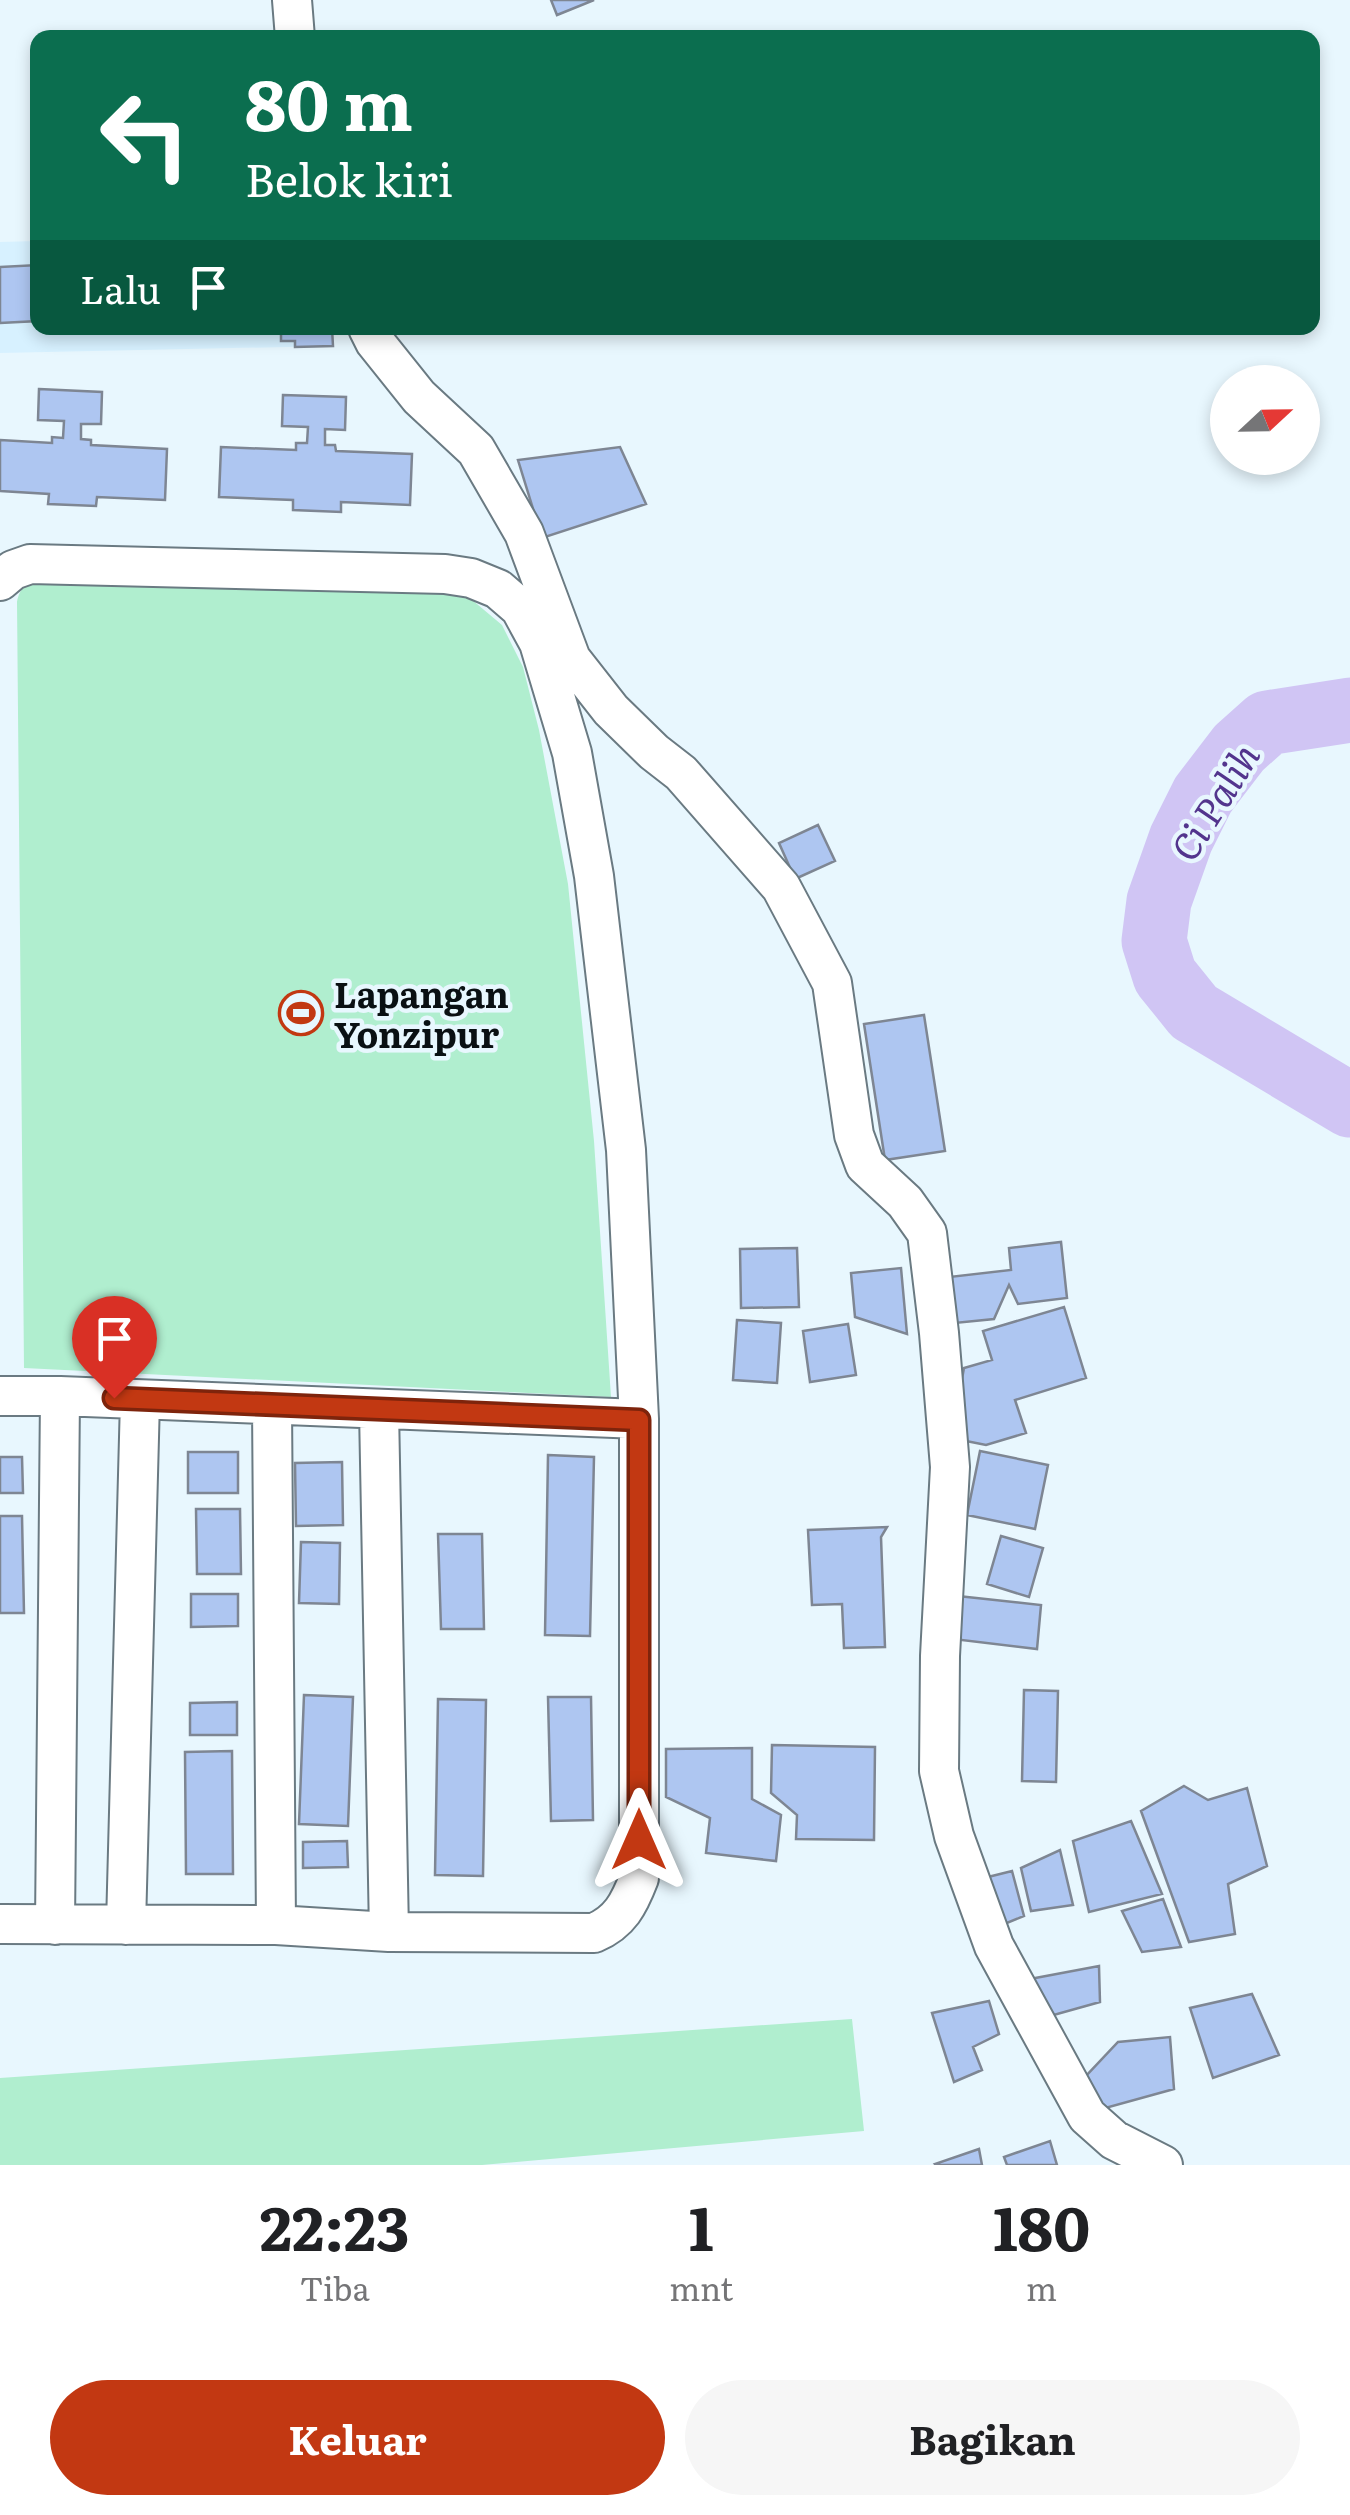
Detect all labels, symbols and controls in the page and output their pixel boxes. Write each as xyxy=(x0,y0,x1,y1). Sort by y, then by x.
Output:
text: 80 m xyxy=(245,49,413,153)
icon: left xyxy=(80,70,210,200)
text: Belok kiri xyxy=(245,144,453,211)
text: Lalu xyxy=(80,259,161,316)
icon: arrive xyxy=(181,260,236,315)
north arrow xyxy=(1210,365,1320,475)
map controls xyxy=(1210,365,1320,475)
water label: Ci Palih xyxy=(1155,731,1271,871)
place label: Lapangan Yonzipur xyxy=(334,967,509,1059)
sports icon: Lapangan Yonzipur xyxy=(278,990,324,1036)
pin xyxy=(72,1296,157,1399)
icon: arrive xyxy=(87,1311,142,1366)
position arrow xyxy=(587,1788,691,1892)
text: 22:23 xyxy=(260,2180,409,2269)
text: 1 xyxy=(689,2180,714,2269)
text: 180 xyxy=(993,2180,1090,2269)
text: Tiba xyxy=(300,2263,370,2311)
text: mnt xyxy=(669,2263,733,2311)
text: m xyxy=(1026,2263,1057,2311)
button: Keluar xyxy=(50,2380,665,2495)
button: Bagikan xyxy=(685,2380,1300,2495)

